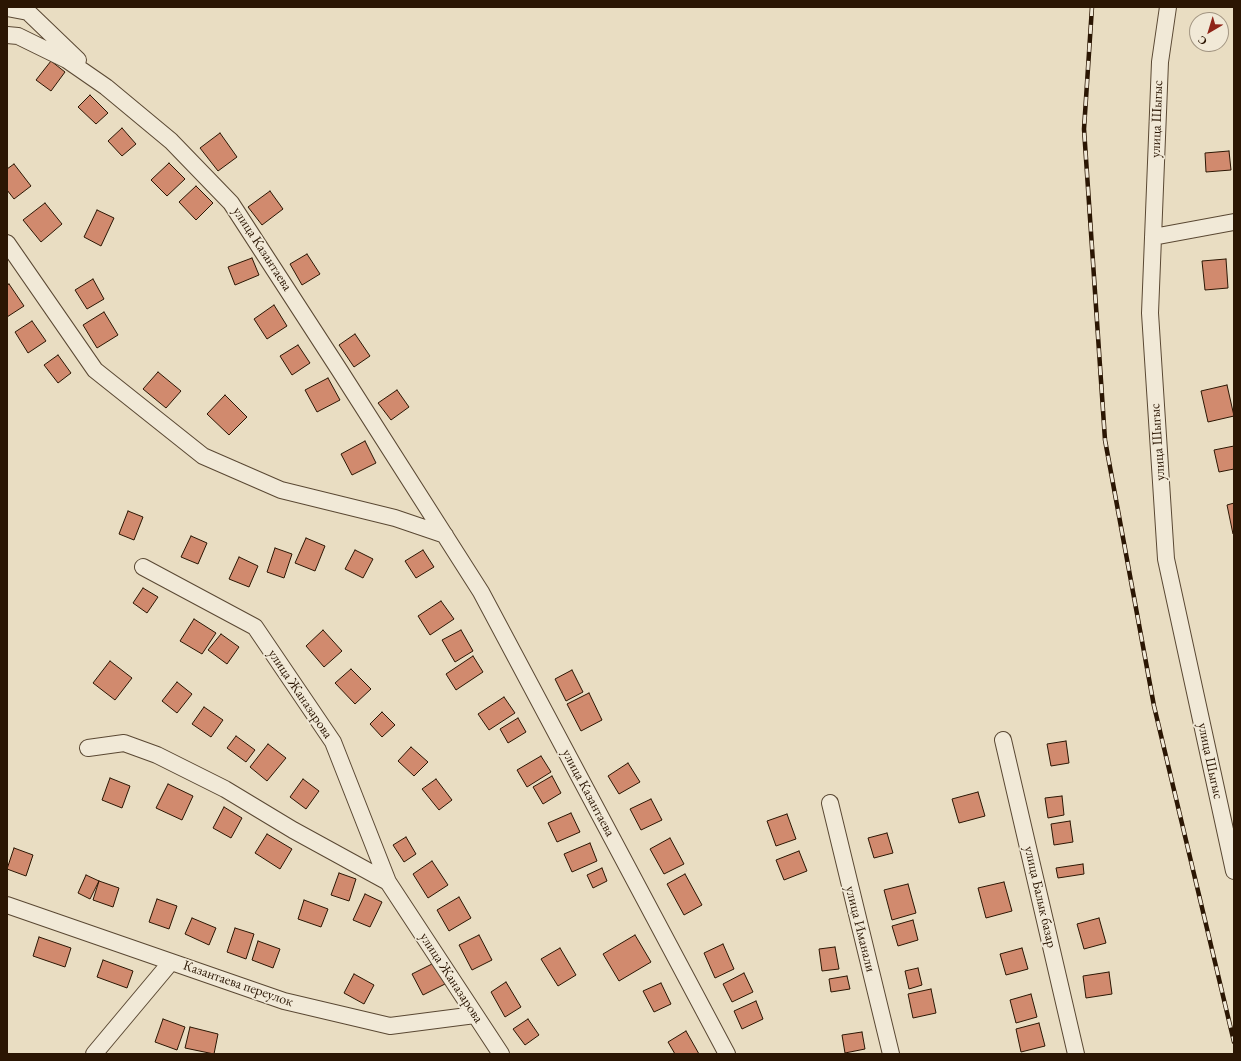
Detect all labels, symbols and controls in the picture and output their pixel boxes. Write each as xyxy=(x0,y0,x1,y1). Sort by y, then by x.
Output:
north arrow xyxy=(1189,12,1229,52)
text: С xyxy=(1195,33,1210,49)
street label: улица Шыгыс xyxy=(1147,80,1167,158)
street label: улица Казантаева xyxy=(229,204,295,294)
street label: улица Шыгыс xyxy=(1147,403,1169,481)
street label: улица Жаназарова xyxy=(264,646,336,742)
street label: улица Шыгыс xyxy=(1194,721,1226,801)
street label: улица Казантаева xyxy=(558,746,618,840)
street label: улица Балык базар xyxy=(1020,844,1060,950)
street label: улица Иманали xyxy=(841,884,879,974)
street label: улица Жаназарова xyxy=(416,930,486,1026)
street label: Казантаева переулок xyxy=(181,957,295,1011)

